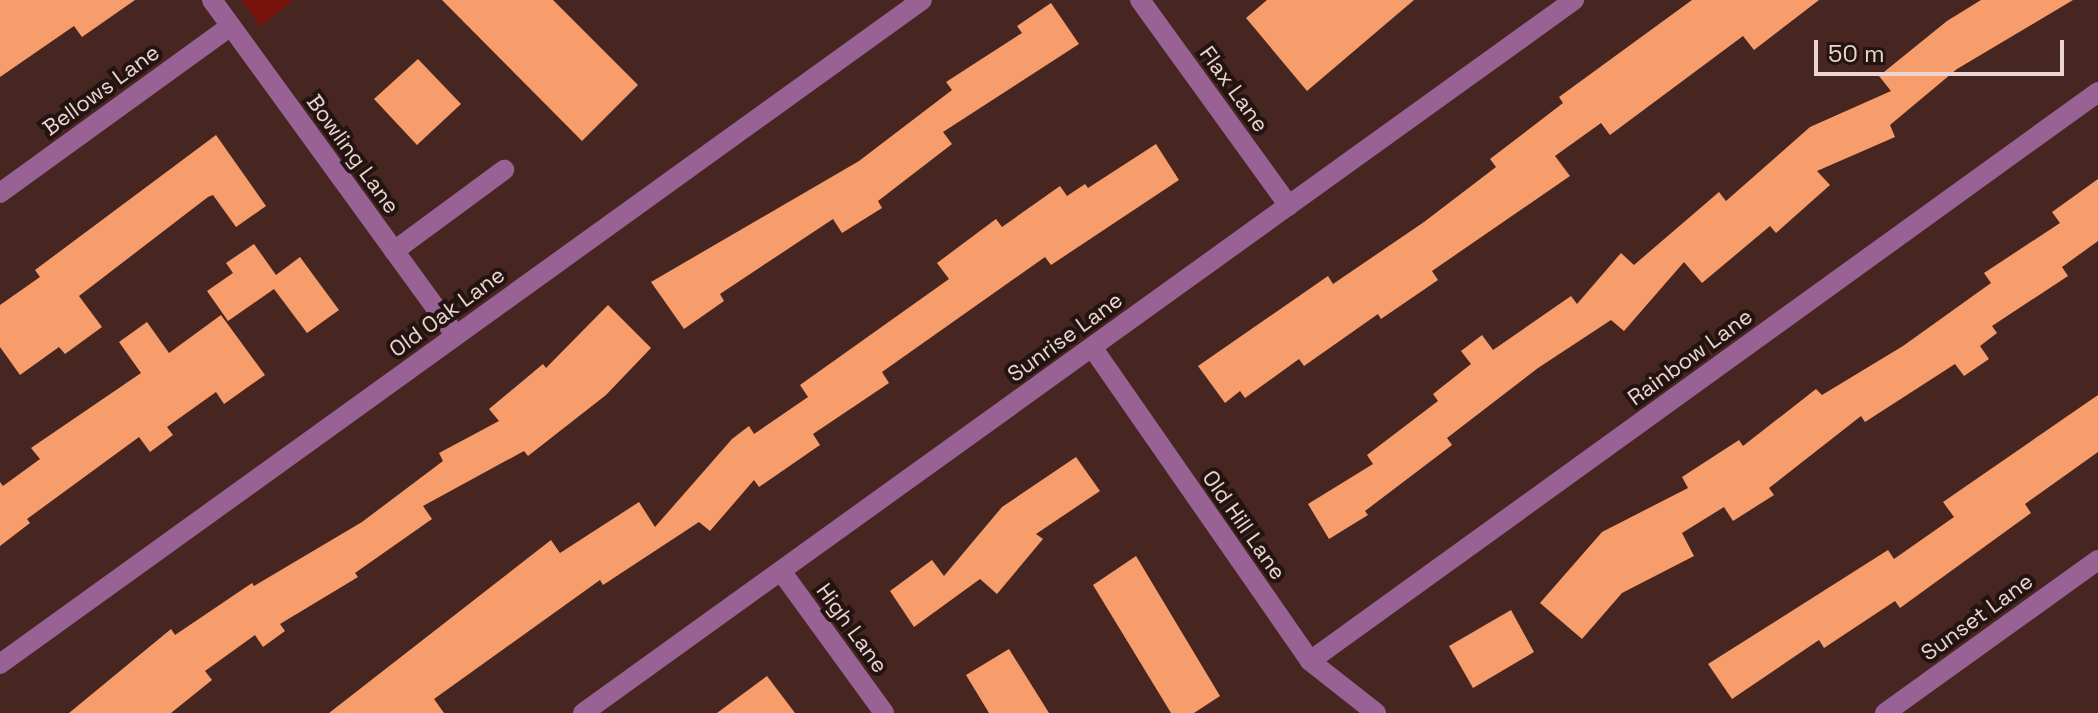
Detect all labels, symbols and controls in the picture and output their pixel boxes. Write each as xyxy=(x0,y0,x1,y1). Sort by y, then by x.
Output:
scale bar xyxy=(1818,24,2068,74)
text: 50 m xyxy=(1828,38,1885,69)
street label: Bellows Lane xyxy=(38,39,164,141)
street label: Flax Lane xyxy=(1194,41,1274,137)
street label: Bowling Lane xyxy=(301,89,405,219)
street label: Old Oak Lane xyxy=(384,261,510,363)
street label: Sunrise Lane xyxy=(1002,286,1128,388)
street label: Rainbow Lane xyxy=(1623,303,1757,411)
street label: Old Hill Lane xyxy=(1197,465,1291,585)
street label: Sunset Lane xyxy=(1916,568,2038,666)
street label: High Lane xyxy=(811,578,893,678)

